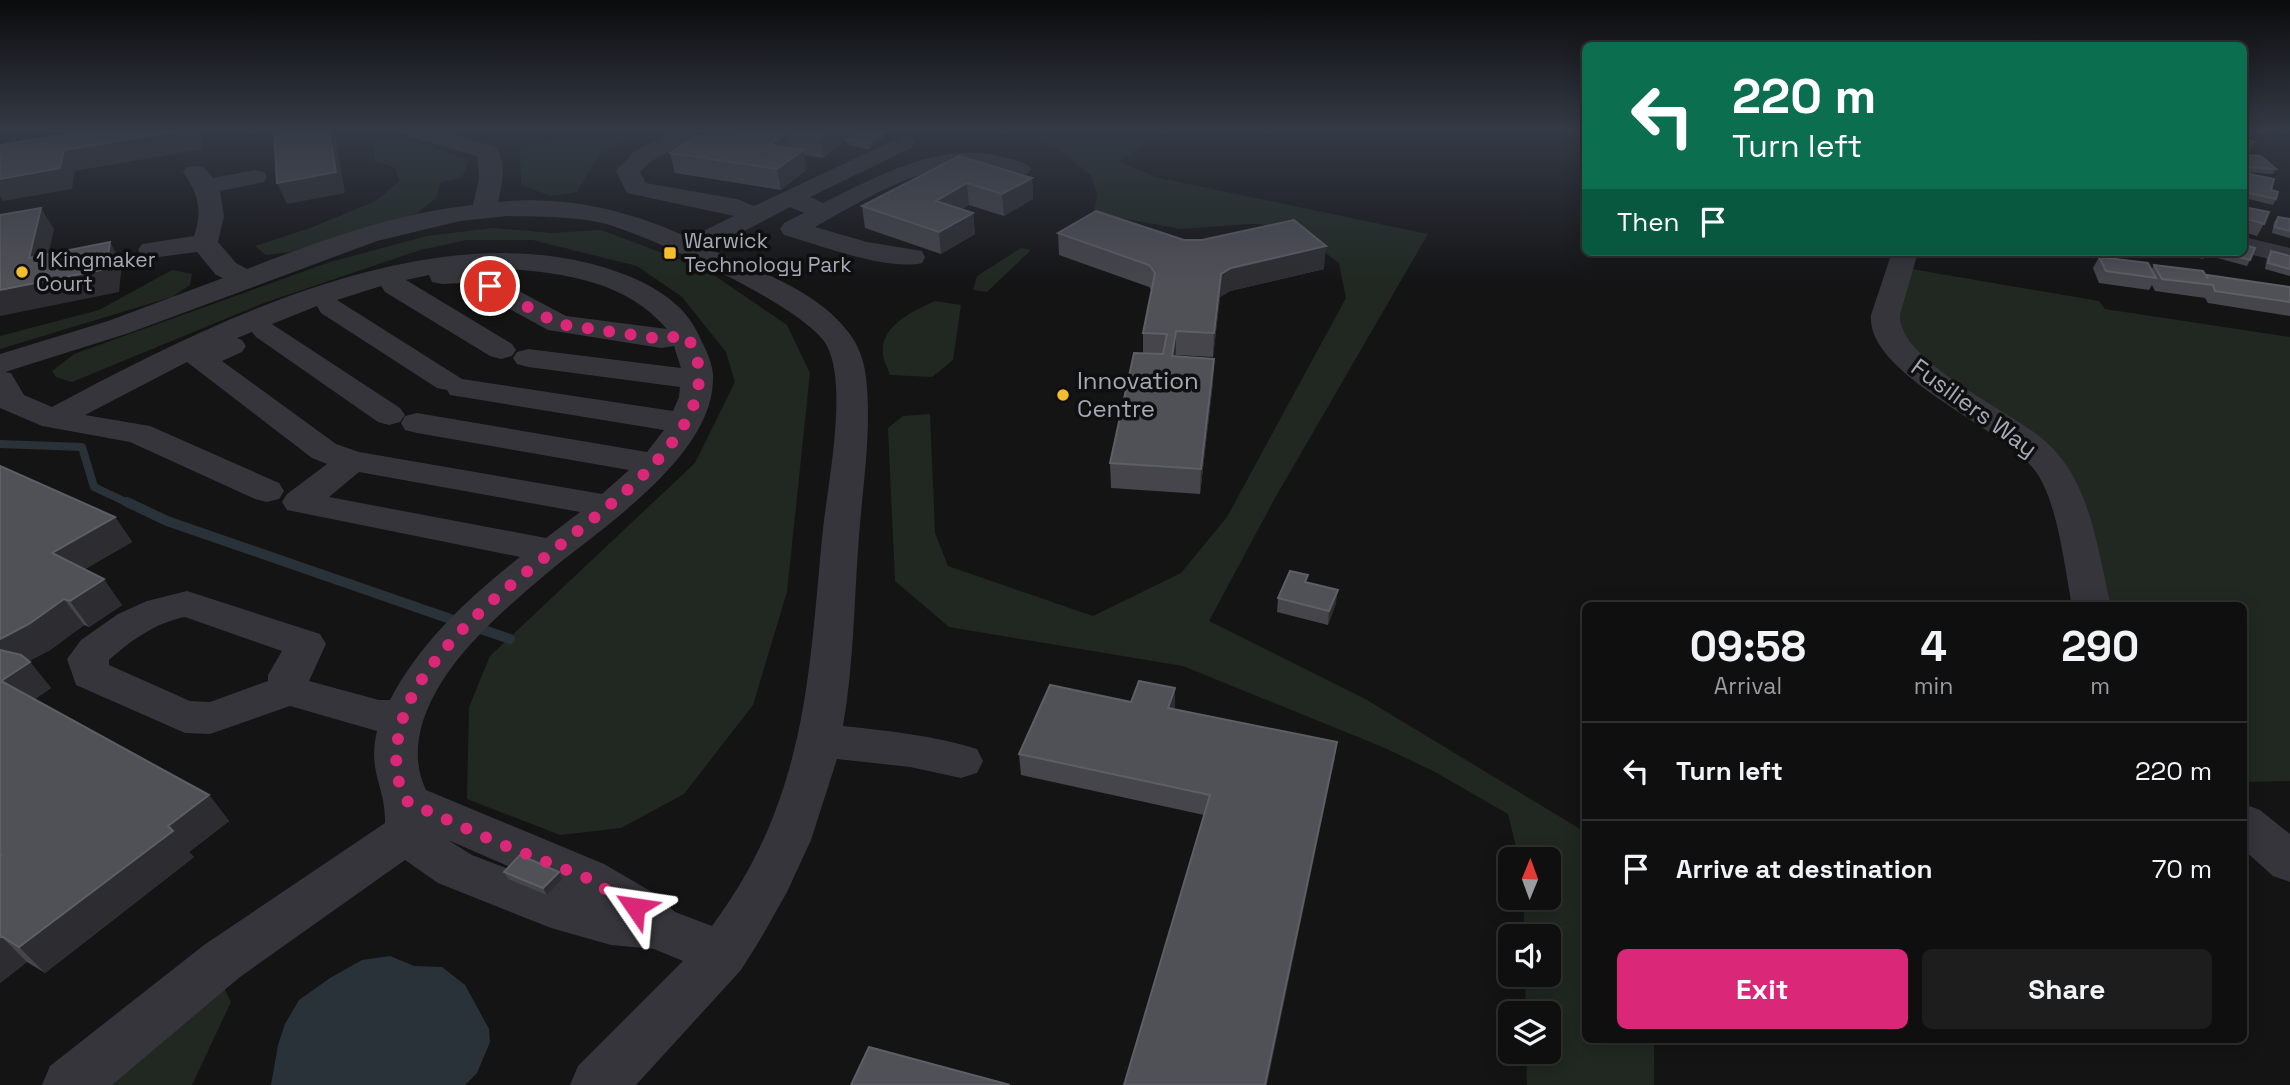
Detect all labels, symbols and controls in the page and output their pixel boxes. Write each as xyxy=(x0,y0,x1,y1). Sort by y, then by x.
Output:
text: 220 m xyxy=(1732,65,1876,127)
icon: left xyxy=(1617,70,1708,161)
text: Turn left xyxy=(1732,126,1862,166)
icon: arrive xyxy=(1694,203,1732,241)
text: Then xyxy=(1617,205,1680,239)
place label: Warwick Technology Park xyxy=(684,227,851,278)
marker: Warwick Technology Park xyxy=(662,245,678,261)
place label: 1 Kingmaker Court xyxy=(36,246,156,297)
pin xyxy=(460,256,520,316)
marker: 1 Kingmaker Court xyxy=(14,264,30,280)
icon: arrive xyxy=(471,267,509,305)
street label: Fusiliers Way xyxy=(1905,351,2043,464)
place label: Innovation Centre xyxy=(1077,365,1199,424)
marker: Innovation Centre xyxy=(1055,387,1071,403)
text: 09:58 xyxy=(1690,620,1806,673)
text: 4 xyxy=(1920,620,1947,673)
text: 290 xyxy=(2061,620,2139,673)
text: Arrival xyxy=(1714,671,1782,701)
text: min xyxy=(1914,671,1953,701)
text: m xyxy=(2090,671,2110,701)
icon: left xyxy=(1617,752,1655,790)
text: Turn left xyxy=(1676,754,1783,788)
text: 220 m xyxy=(2135,754,2212,788)
north arrow xyxy=(1498,847,1561,910)
map controls xyxy=(1498,847,1561,1064)
icon: arrive xyxy=(1617,850,1655,888)
text: Arrive at destination xyxy=(1676,852,1933,886)
text: 70 m xyxy=(2152,852,2212,886)
position arrow xyxy=(598,870,672,944)
button: sound xyxy=(1498,924,1561,987)
button: Exit xyxy=(1617,949,1908,1029)
button: Share xyxy=(1922,949,2212,1029)
button: layers xyxy=(1498,1001,1561,1064)

